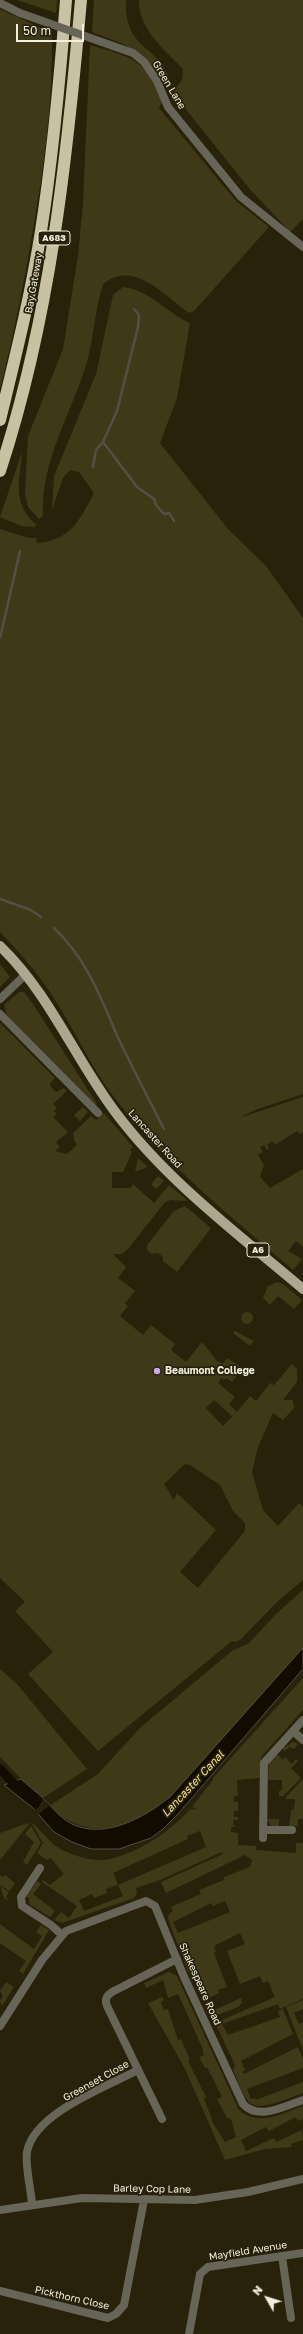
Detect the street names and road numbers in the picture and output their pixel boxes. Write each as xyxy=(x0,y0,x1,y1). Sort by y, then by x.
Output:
street label: Green Lane xyxy=(150,59,188,111)
road number: A683 xyxy=(38,231,70,245)
street label: Bay Gateway xyxy=(23,252,45,314)
street label: Lancaster Road xyxy=(126,1107,184,1171)
road number: A6 xyxy=(247,1243,269,1257)
street label: Shakespeare Road xyxy=(176,1941,224,2027)
street label: Greenset Close xyxy=(61,2058,131,2104)
street label: Barley Cop Lane xyxy=(113,2182,191,2196)
street label: Mayfield Avenue xyxy=(208,2239,288,2263)
street label: Pickthorn Close xyxy=(34,2284,110,2312)

